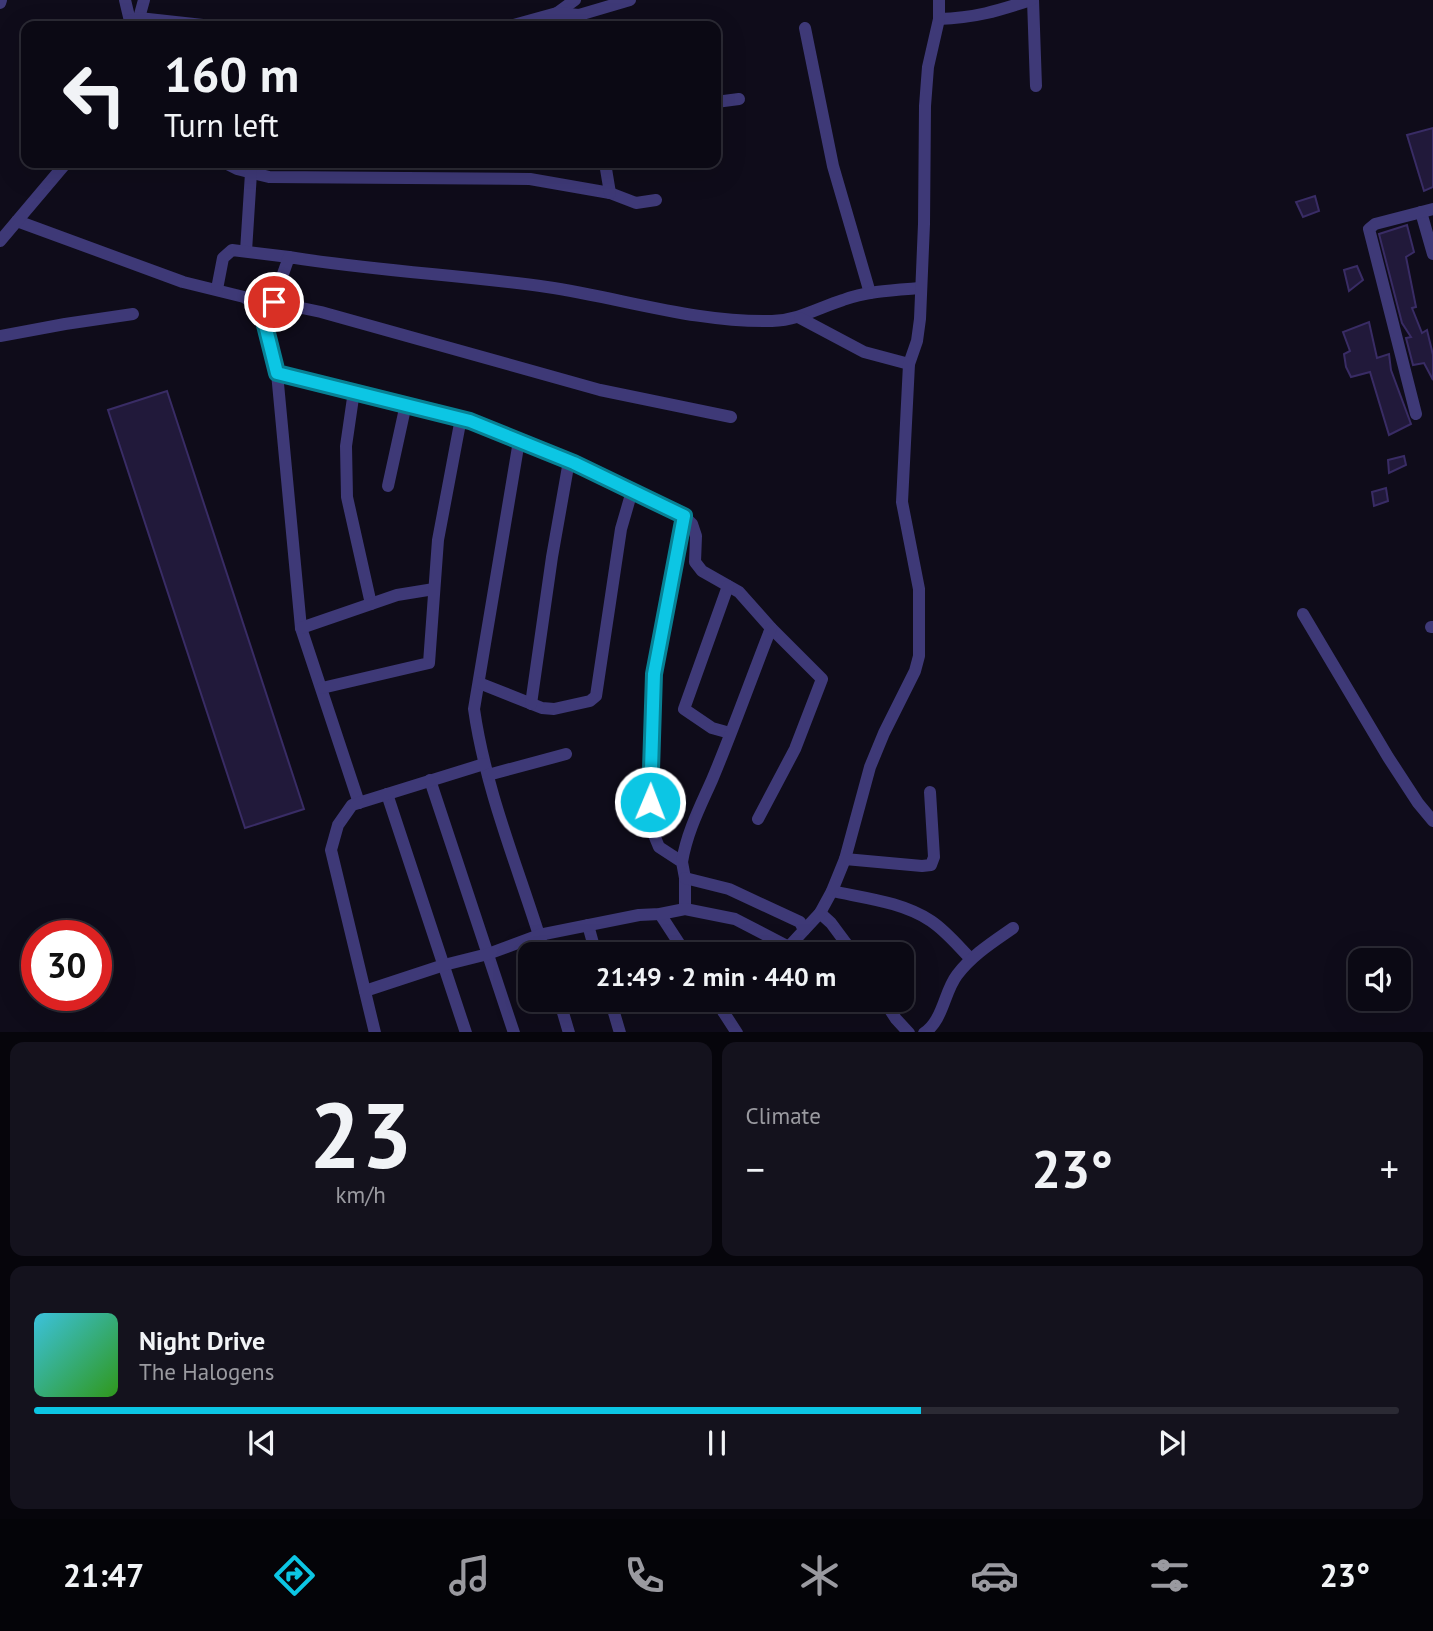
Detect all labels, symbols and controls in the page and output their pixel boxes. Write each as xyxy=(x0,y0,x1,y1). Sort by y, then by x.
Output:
text: 160 m xyxy=(164,42,299,106)
icon: left xyxy=(49,49,140,140)
text: Turn left xyxy=(164,104,279,146)
pin xyxy=(244,272,304,332)
icon: arrive xyxy=(255,283,293,321)
position arrow xyxy=(613,765,687,839)
speed limit sign: 30 xyxy=(21,920,112,1011)
map controls xyxy=(1348,948,1411,1011)
button: sound xyxy=(1348,948,1411,1011)
text: 21:49 · 2 min · 440 m xyxy=(596,960,836,993)
text: 23 xyxy=(309,1075,412,1193)
text: Climate xyxy=(746,1101,821,1130)
text: 23° xyxy=(1031,1135,1113,1202)
text: − xyxy=(746,1144,765,1193)
text: + xyxy=(1380,1144,1399,1193)
text: km/h xyxy=(336,1180,386,1209)
text: Night Drive xyxy=(139,1324,265,1357)
text: The Halogens xyxy=(139,1357,274,1386)
icon: previous xyxy=(243,1424,281,1462)
icon: pause xyxy=(698,1424,736,1462)
icon: next xyxy=(1153,1424,1191,1462)
icon: directions xyxy=(270,1551,319,1600)
icon: music xyxy=(445,1551,494,1600)
icon: phone xyxy=(620,1551,669,1600)
icon: climate xyxy=(795,1551,844,1600)
icon: car xyxy=(970,1551,1019,1600)
icon: filters xyxy=(1145,1551,1194,1600)
text: 21:47 xyxy=(63,1554,144,1596)
text: 23° xyxy=(1320,1554,1370,1596)

